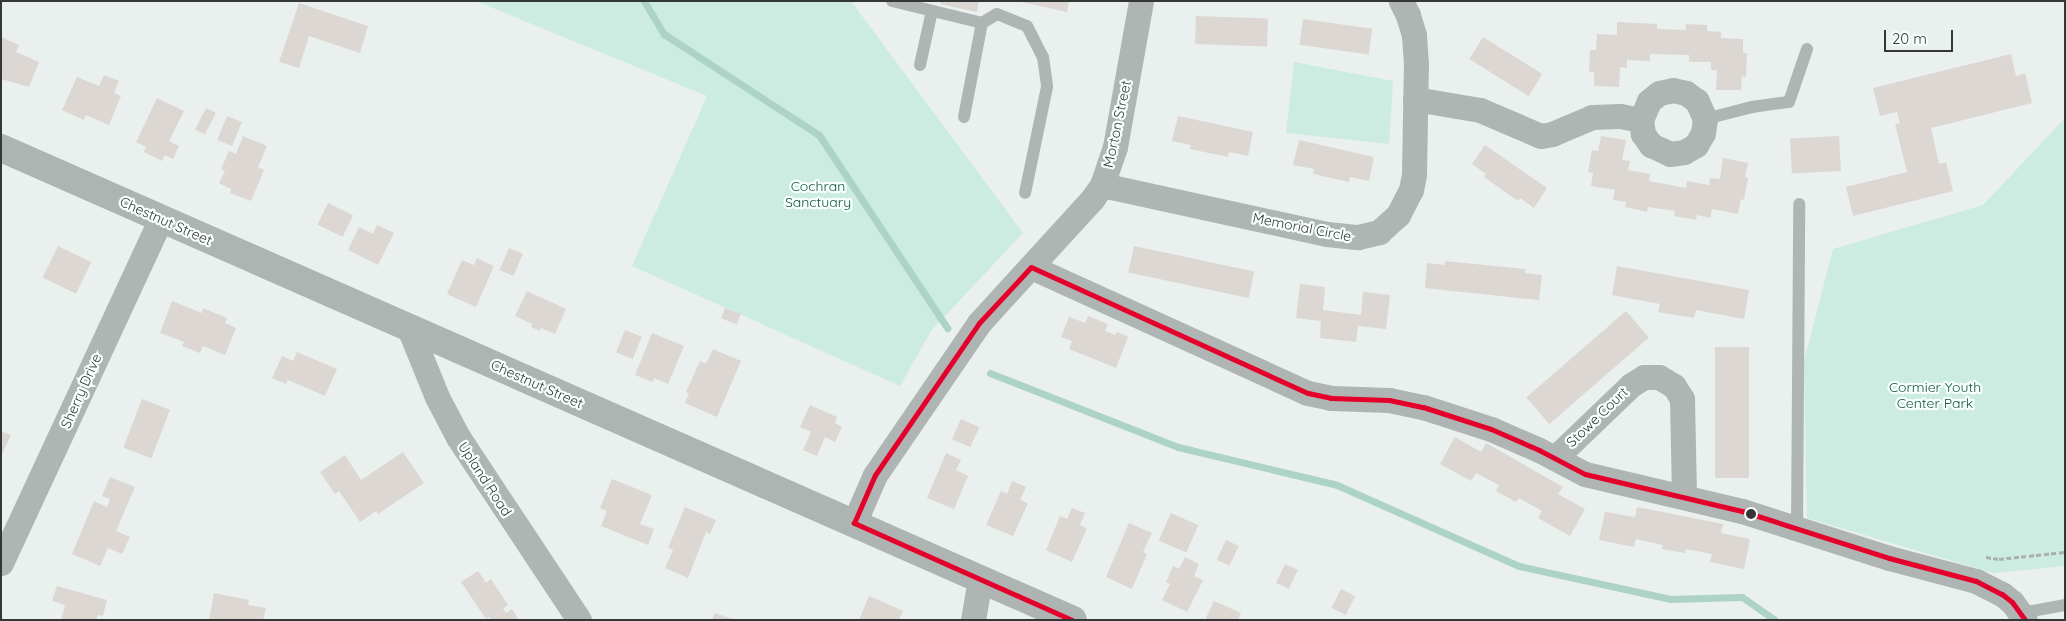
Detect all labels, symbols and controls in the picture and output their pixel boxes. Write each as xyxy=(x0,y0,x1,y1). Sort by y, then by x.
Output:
scale bar xyxy=(1886,20,1955,52)
text: 20 m xyxy=(1892,29,1927,48)
street label: Morton Street xyxy=(1100,79,1134,169)
park label: Cochran Sanctuary xyxy=(785,178,851,210)
street label: Chestnut Street xyxy=(117,193,215,249)
street label: Memorial Circle xyxy=(1251,209,1353,245)
street label: Sherry Drive xyxy=(57,351,105,431)
street label: Chestnut Street xyxy=(488,356,586,412)
park label: Cormier Youth Center Park xyxy=(1889,379,1981,412)
street label: Stowe Court xyxy=(1563,384,1631,450)
street label: Upland Road xyxy=(455,439,515,519)
unlabelled marker xyxy=(1746,509,1756,519)

